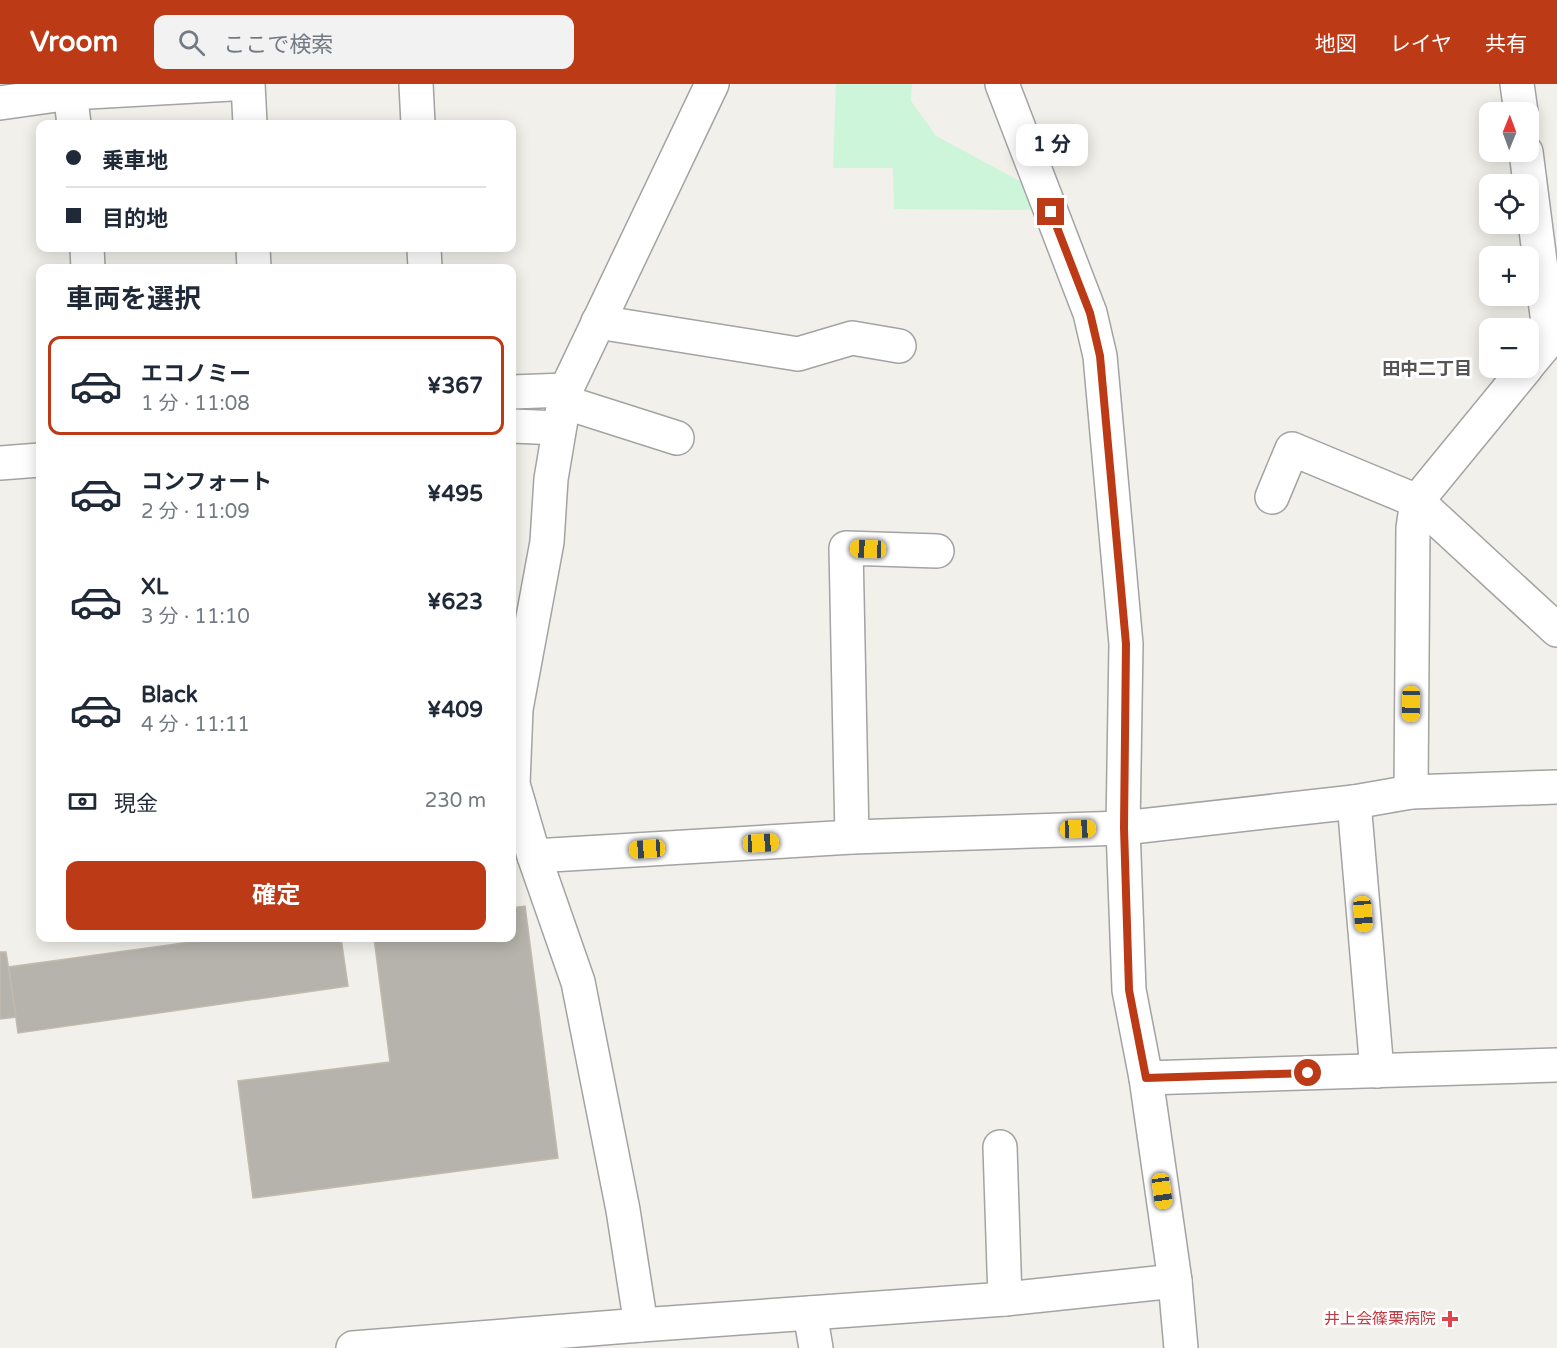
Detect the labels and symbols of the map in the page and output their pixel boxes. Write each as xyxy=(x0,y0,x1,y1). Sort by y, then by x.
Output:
north arrow xyxy=(1479,102,1539,162)
callout: 1 分 xyxy=(1015,125,1087,167)
route end xyxy=(1037,198,1064,225)
district label: 田中二丁目 xyxy=(1382,358,1472,380)
car xyxy=(850,539,886,559)
car xyxy=(1402,686,1420,722)
car xyxy=(1060,819,1096,839)
car xyxy=(743,833,779,853)
car xyxy=(628,839,666,859)
car xyxy=(1352,895,1374,933)
route start xyxy=(1294,1059,1321,1086)
car xyxy=(1151,1172,1173,1210)
place label: 井上会篠栗病院 xyxy=(1324,1309,1436,1329)
marker: 井上会篠栗病院 xyxy=(1441,1310,1459,1328)

